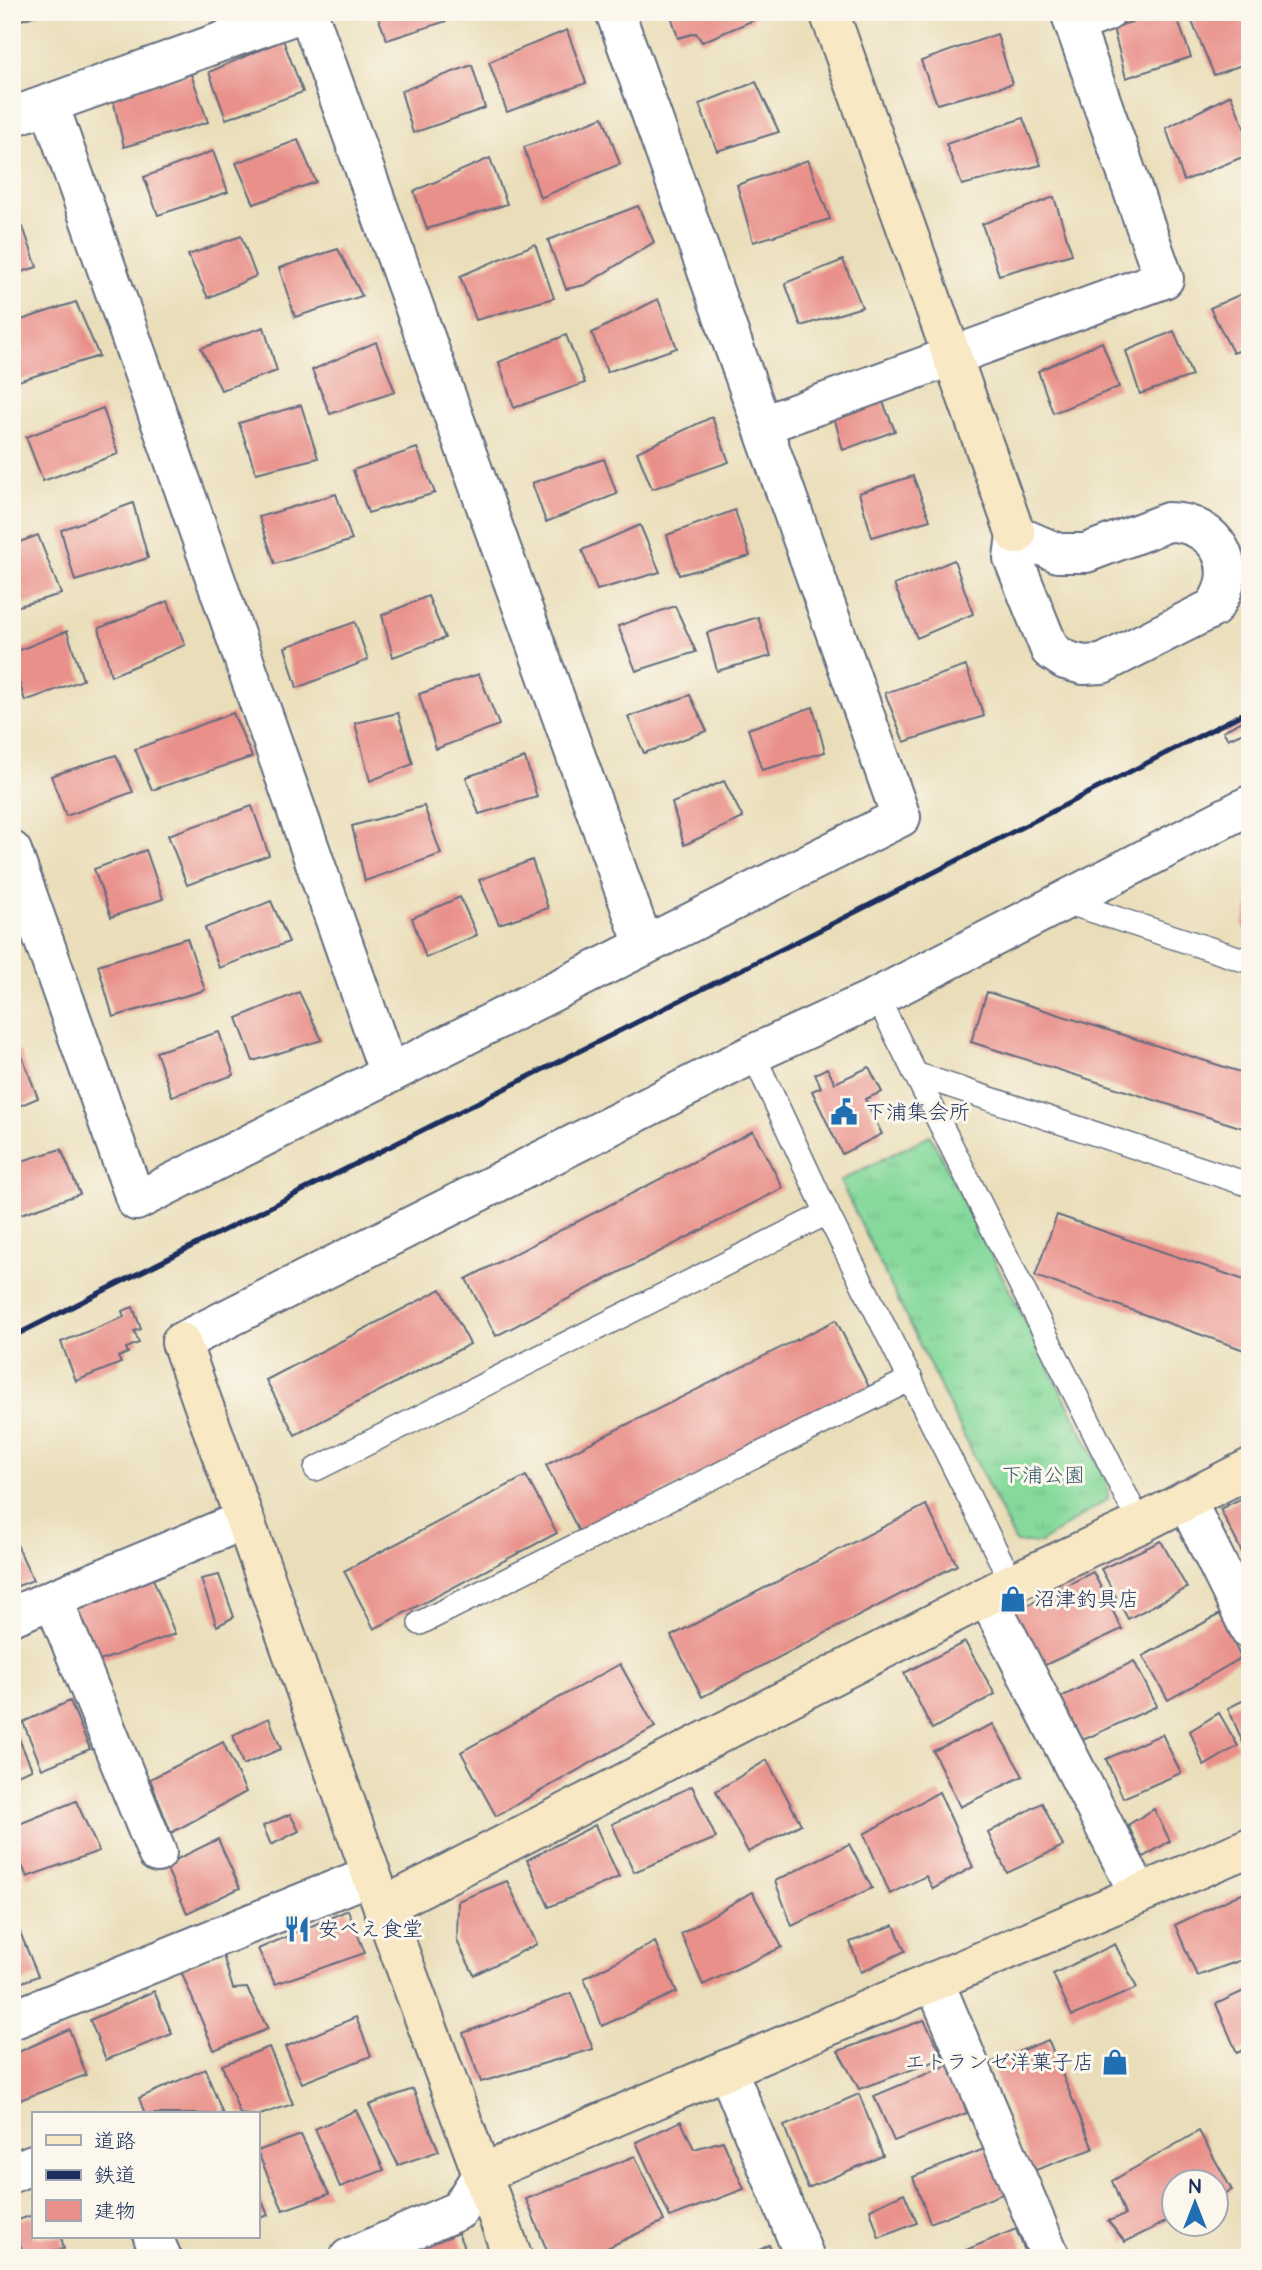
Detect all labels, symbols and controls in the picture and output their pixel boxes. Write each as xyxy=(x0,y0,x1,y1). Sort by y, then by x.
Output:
public building icon: 下浦集会所 xyxy=(829,1097,859,1127)
place label: 下浦集会所 xyxy=(865,1098,970,1127)
park label: 下浦公園 xyxy=(1001,1461,1085,1490)
shop icon: 沼津釣具店 xyxy=(998,1584,1028,1614)
place label: 沼津釣具店 xyxy=(1034,1585,1139,1614)
restaurant icon: 安べえ食堂 xyxy=(282,1914,312,1944)
place label: 安べえ食堂 xyxy=(318,1915,423,1944)
shop icon: エトランゼ洋菓子店 xyxy=(1100,2047,1130,2077)
place label: エトランゼ洋菓子店 xyxy=(905,2048,1094,2077)
legend xyxy=(32,2112,259,2238)
text: 道路 xyxy=(94,2127,136,2156)
text: 鉄道 xyxy=(94,2161,136,2190)
north arrow xyxy=(1160,2168,1230,2238)
text: N xyxy=(1189,2174,1201,2201)
text: 建物 xyxy=(94,2197,136,2226)

